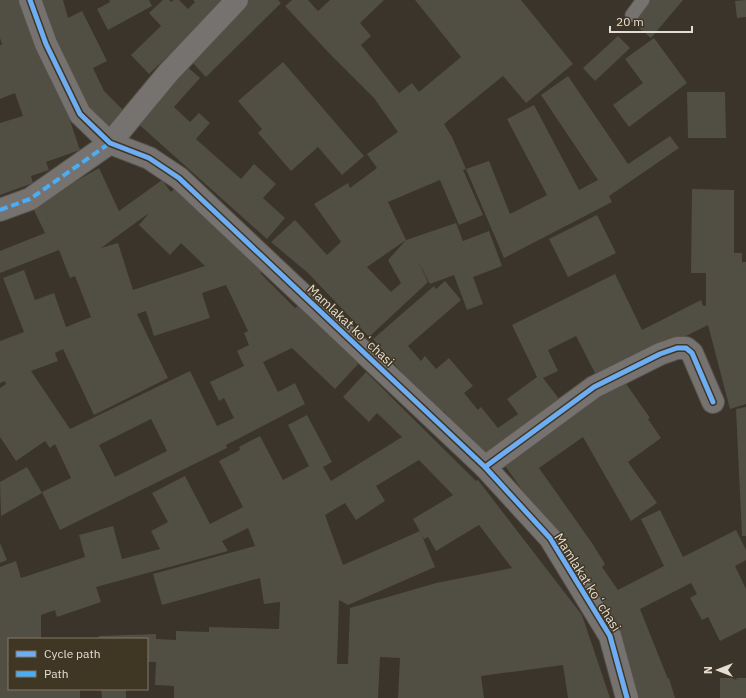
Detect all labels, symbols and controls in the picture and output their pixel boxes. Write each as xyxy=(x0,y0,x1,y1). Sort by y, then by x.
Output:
scale bar xyxy=(610,8,692,34)
text: 20 m xyxy=(616,14,644,29)
street label: Mamlakat koʻchasi xyxy=(304,281,398,370)
street label: Mamlakat koʻchasi xyxy=(550,530,625,635)
legend xyxy=(8,638,148,690)
text: Cycle path xyxy=(44,646,101,661)
north arrow xyxy=(698,650,738,690)
text: Path xyxy=(44,666,69,681)
text: N xyxy=(701,666,715,674)

